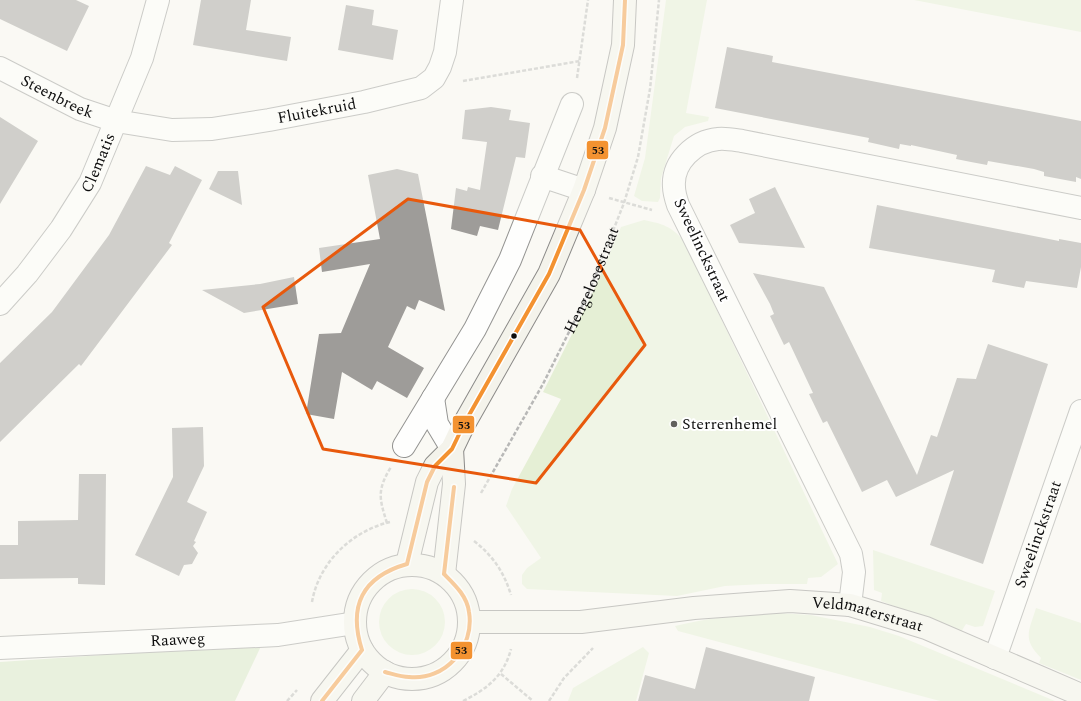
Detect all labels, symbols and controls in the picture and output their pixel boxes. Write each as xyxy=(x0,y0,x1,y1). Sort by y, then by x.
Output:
street label: Steenbreek xyxy=(16,69,97,125)
street label: Fluitekruid xyxy=(275,92,358,130)
street label: Clematis xyxy=(75,129,122,198)
line badge: 53 xyxy=(586,140,609,160)
text: 53 xyxy=(592,142,604,159)
street label: Sweelinckstraat xyxy=(667,194,737,306)
street label: Hengelosestraat xyxy=(558,223,626,338)
unlabelled marker xyxy=(509,331,519,341)
place label: Sterrenhemel xyxy=(682,412,777,436)
line badge: 53 xyxy=(452,415,475,434)
text: 53 xyxy=(458,417,470,434)
marker: Sterrenhemel xyxy=(669,419,679,429)
street label: Sweelinckstraat xyxy=(1008,477,1068,591)
street label: Veldmaterstraat xyxy=(811,590,926,639)
street label: Raaweg xyxy=(150,626,206,653)
line badge: 53 xyxy=(450,641,473,660)
text: 53 xyxy=(455,642,467,659)

